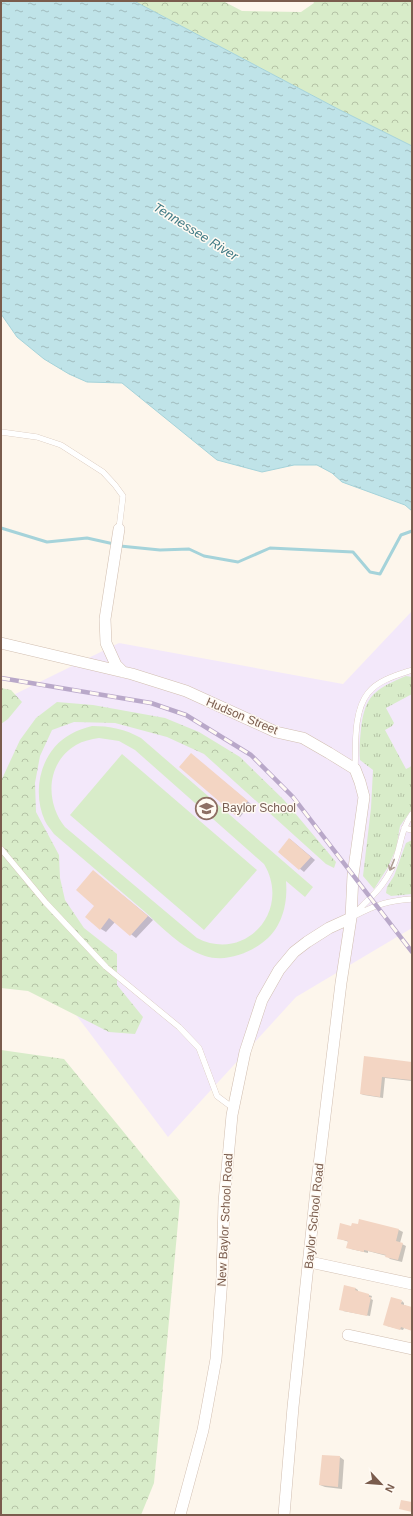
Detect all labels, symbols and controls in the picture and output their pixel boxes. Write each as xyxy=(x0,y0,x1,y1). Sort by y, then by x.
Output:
water label: Tennessee River xyxy=(151,199,241,264)
street label: Hudson Street xyxy=(204,695,281,738)
school or university icon: Baylor School xyxy=(193,795,219,821)
place label: Baylor School xyxy=(222,801,296,815)
one-way arrow xyxy=(388,859,396,871)
street label: New Baylor School Road xyxy=(215,1153,235,1287)
street label: Baylor School Road xyxy=(301,1163,327,1269)
north arrow xyxy=(361,1464,401,1504)
text: N xyxy=(383,1482,397,1495)

